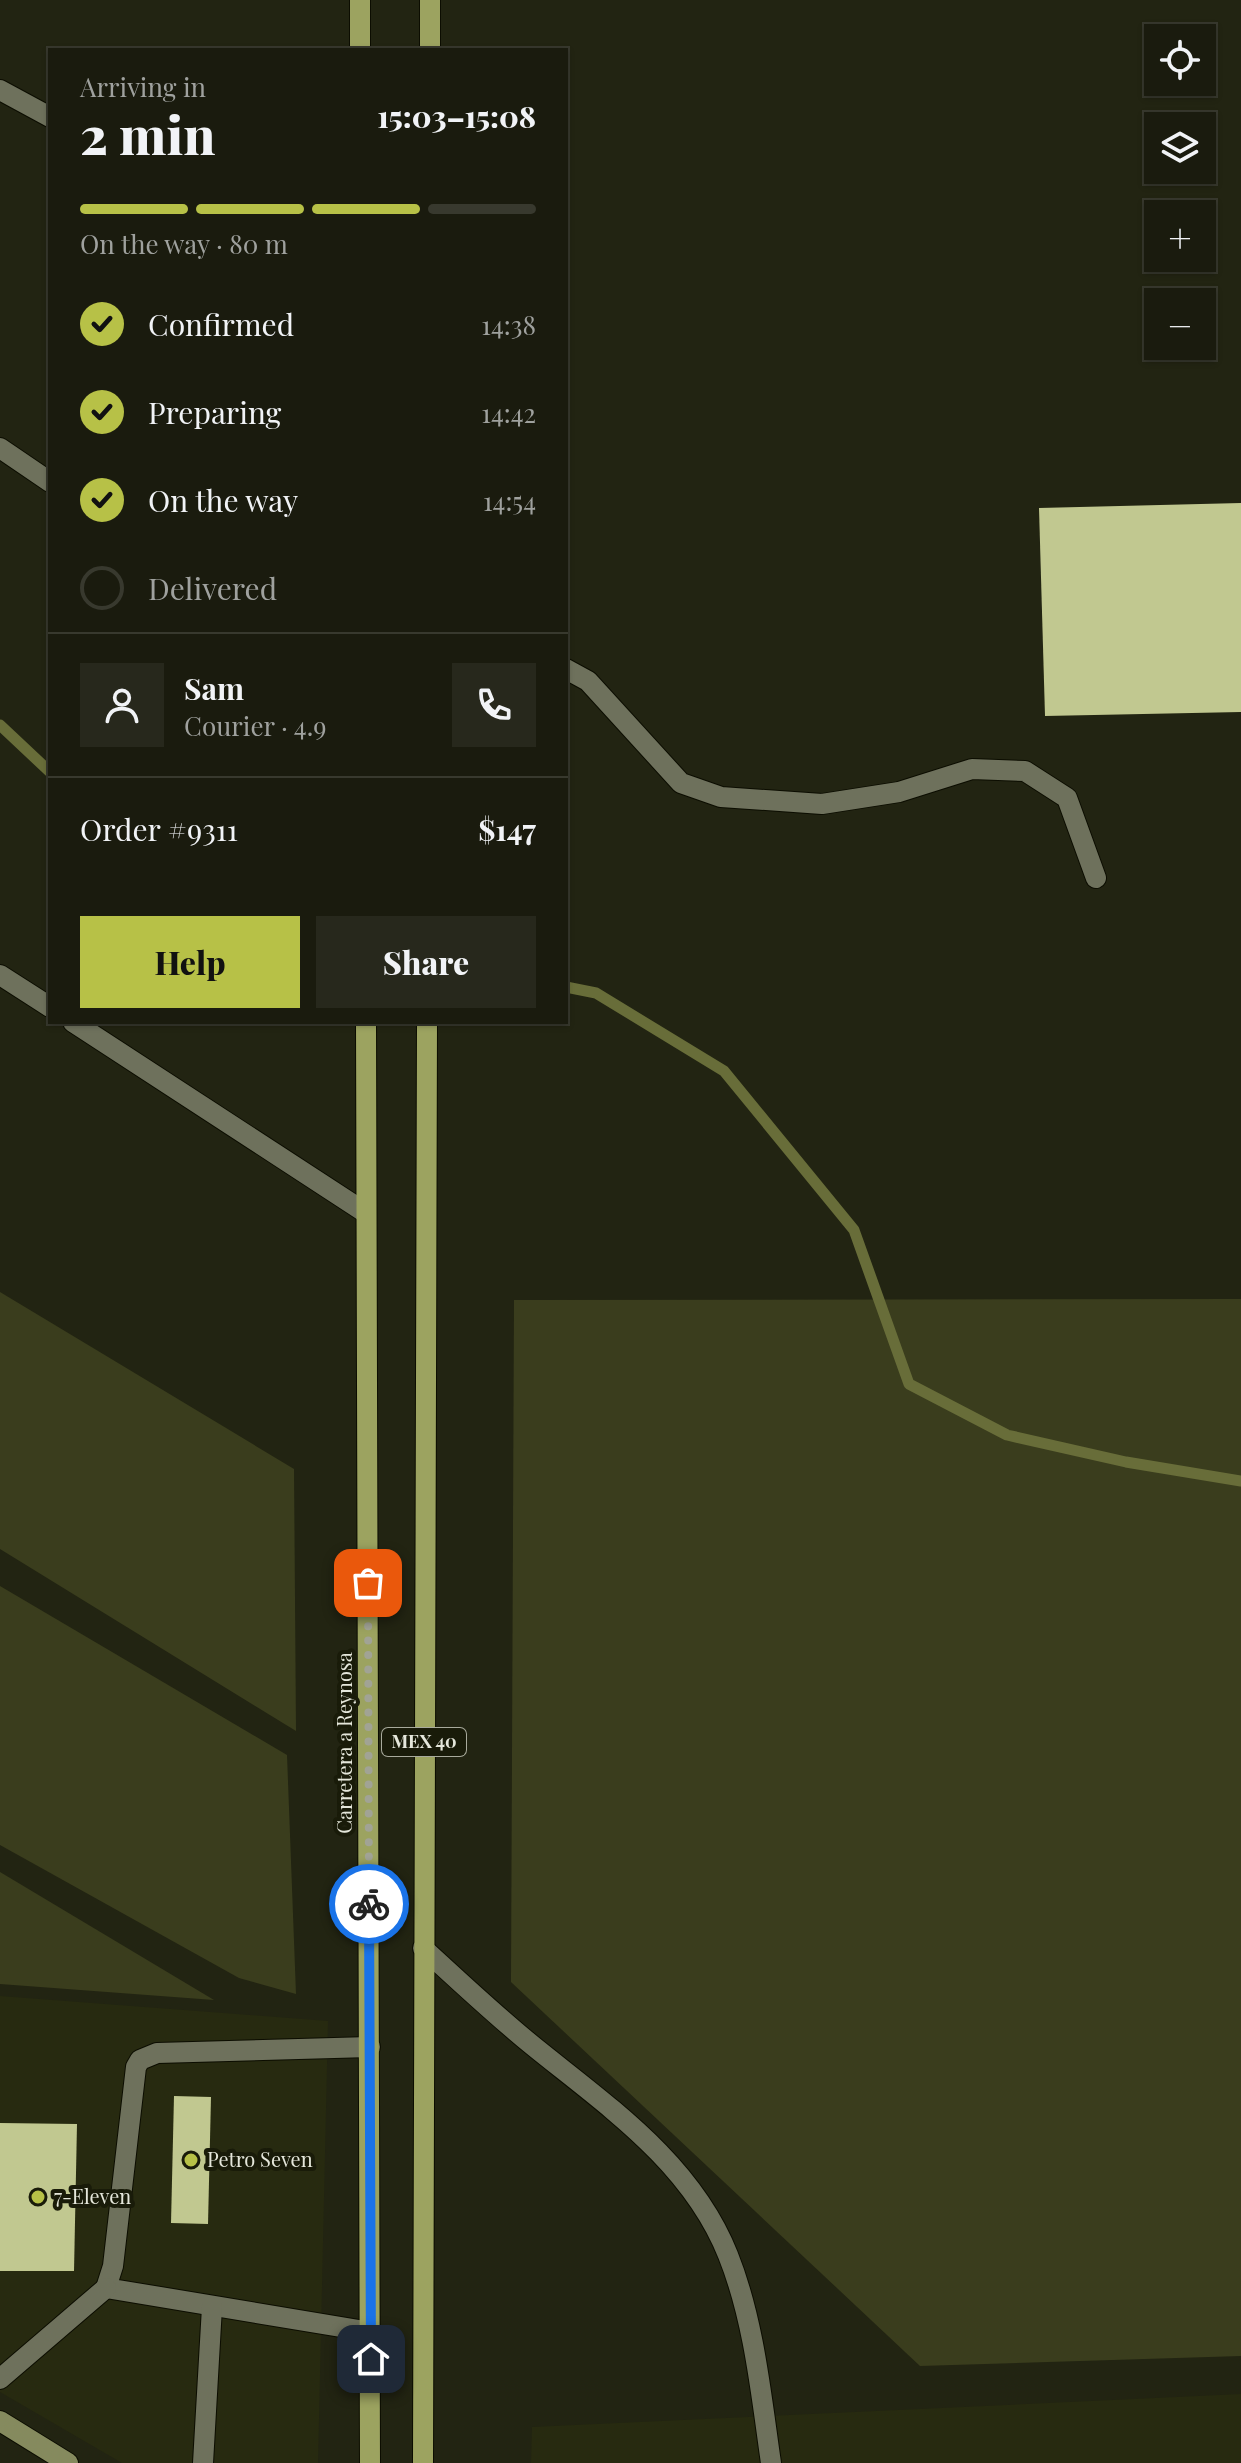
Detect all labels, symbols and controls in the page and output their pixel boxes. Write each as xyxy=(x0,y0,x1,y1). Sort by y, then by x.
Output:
map controls xyxy=(1144,24,1216,360)
button: locate xyxy=(1144,24,1216,96)
text: Arriving in xyxy=(80,69,206,104)
text: 15:03–15:08 xyxy=(377,96,536,136)
text: 2 min xyxy=(80,99,215,168)
button: layers xyxy=(1144,112,1216,184)
button: + xyxy=(1144,200,1216,272)
text: On the way · 80 m xyxy=(80,226,288,261)
button: − xyxy=(1144,288,1216,360)
icon: check xyxy=(80,302,124,346)
text: Confirmed xyxy=(148,304,294,344)
text: 14:38 xyxy=(481,307,536,342)
icon: check xyxy=(80,390,124,434)
text: Preparing xyxy=(148,392,281,432)
text: 14:42 xyxy=(481,395,536,430)
icon: check xyxy=(80,478,124,522)
text: On the way xyxy=(148,480,298,520)
text: 14:54 xyxy=(483,483,536,518)
text: Delivered xyxy=(148,568,277,608)
button: person xyxy=(80,663,164,747)
button: phone xyxy=(452,663,536,747)
text: Sam xyxy=(184,668,244,708)
text: Courier · 4.9 xyxy=(184,708,326,743)
text: Order #9311 xyxy=(80,809,238,849)
text: $147 xyxy=(478,809,536,849)
button: Help xyxy=(80,916,300,1008)
button: Share xyxy=(316,916,536,1008)
pin xyxy=(334,1549,402,1617)
icon: bag xyxy=(346,1561,390,1605)
street label: Carretera a Reynosa xyxy=(330,1652,357,1834)
road number: MEX 40 xyxy=(382,1728,466,1756)
courier xyxy=(329,1864,409,1944)
icon: bike xyxy=(347,1882,391,1926)
place label: Petro Seven xyxy=(207,2145,313,2172)
marker: Petro Seven xyxy=(182,2151,200,2169)
place label: 7-Eleven xyxy=(54,2182,131,2209)
marker: 7-Eleven xyxy=(29,2188,47,2206)
pin xyxy=(337,2325,405,2393)
icon: home xyxy=(349,2337,393,2381)

